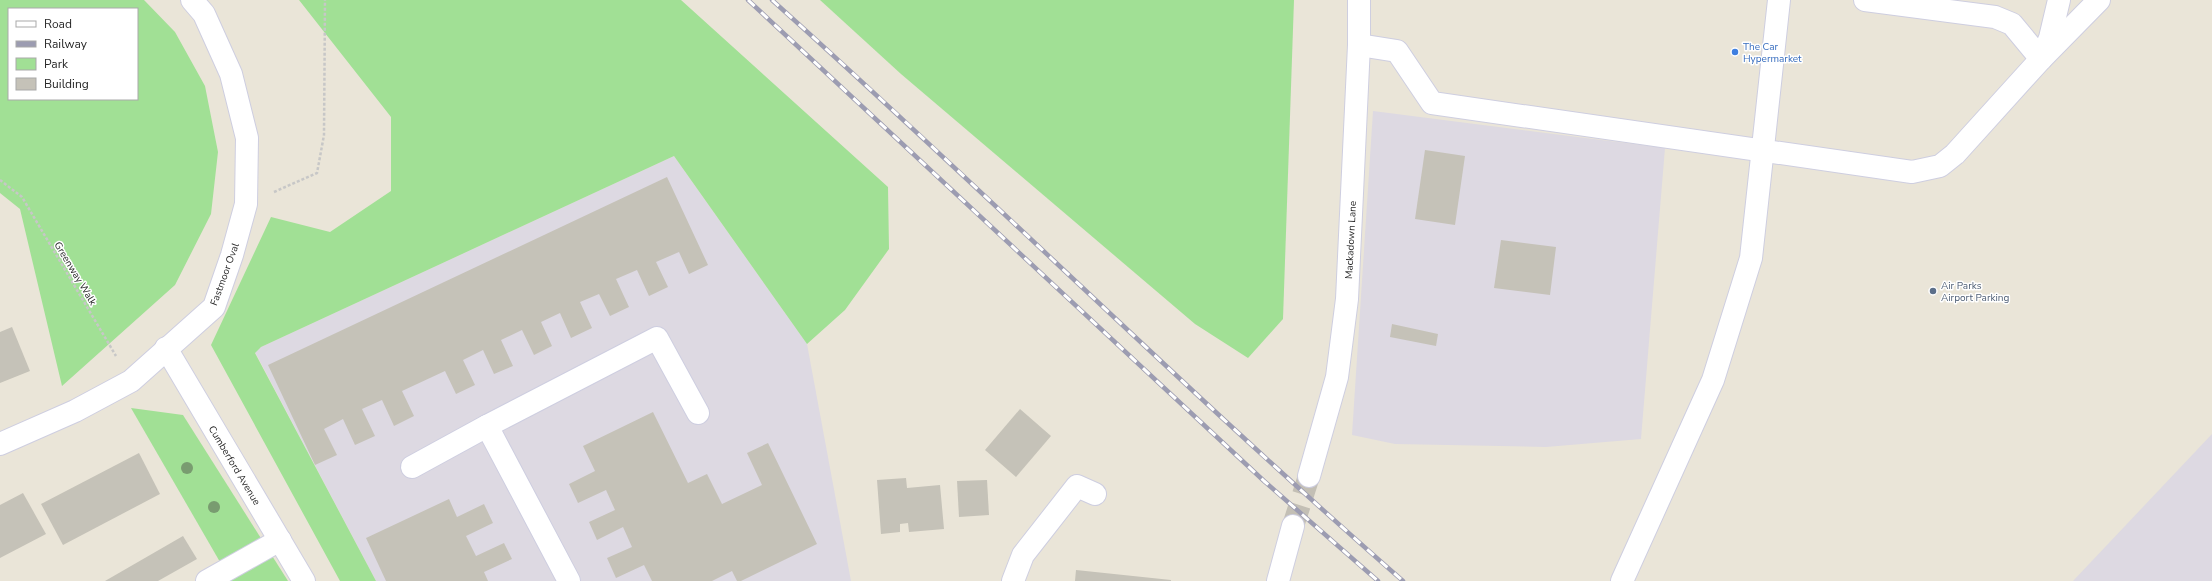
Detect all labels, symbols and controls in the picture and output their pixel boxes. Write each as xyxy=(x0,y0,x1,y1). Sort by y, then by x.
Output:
legend xyxy=(8,8,138,100)
text: Road xyxy=(44,16,72,32)
text: Railway xyxy=(44,36,88,52)
place label: The Car Hypermarket xyxy=(1743,40,1802,66)
marker: The Car Hypermarket xyxy=(1730,47,1740,57)
text: Park xyxy=(44,56,69,72)
text: Building xyxy=(44,76,89,92)
street label: Mackadown Lane xyxy=(1342,201,1360,280)
street label: Greenway Walk xyxy=(51,239,100,309)
street label: Fastmoor Oval xyxy=(207,241,243,308)
place label: Air Parks Airport Parking xyxy=(1941,279,2009,305)
marker: Air Parks Airport Parking xyxy=(1928,286,1938,296)
street label: Cumberford Avenue xyxy=(205,423,263,508)

